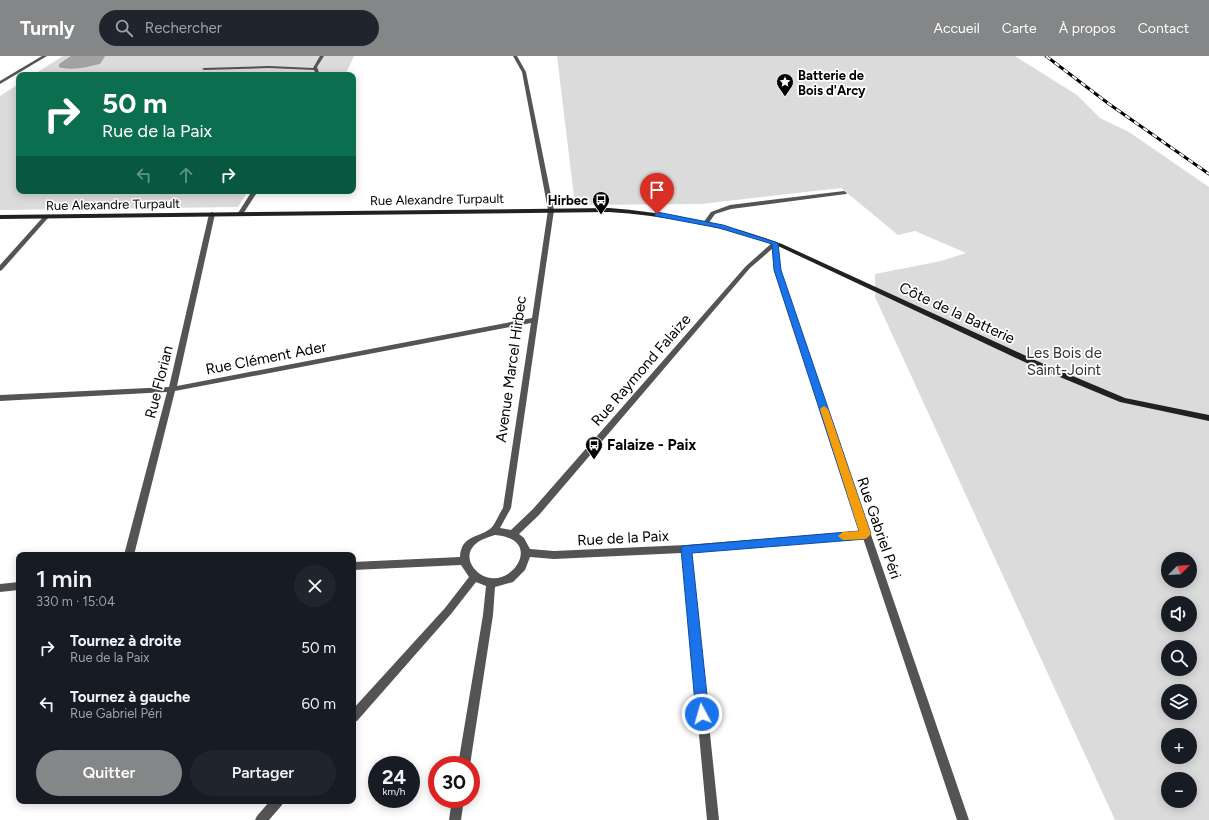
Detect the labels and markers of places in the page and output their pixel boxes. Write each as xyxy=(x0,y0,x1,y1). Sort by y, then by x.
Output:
place label: Batterie de Bois d'Arcy xyxy=(798,68,866,98)
place icon: Batterie de Bois d'Arcy xyxy=(775,72,795,97)
pin xyxy=(640,173,674,214)
bus stop icon: Hirbec xyxy=(591,190,611,215)
place label: Hirbec xyxy=(548,193,588,208)
bus stop icon: Falaize - Paix xyxy=(584,435,604,460)
place label: Falaize - Paix xyxy=(607,436,696,454)

